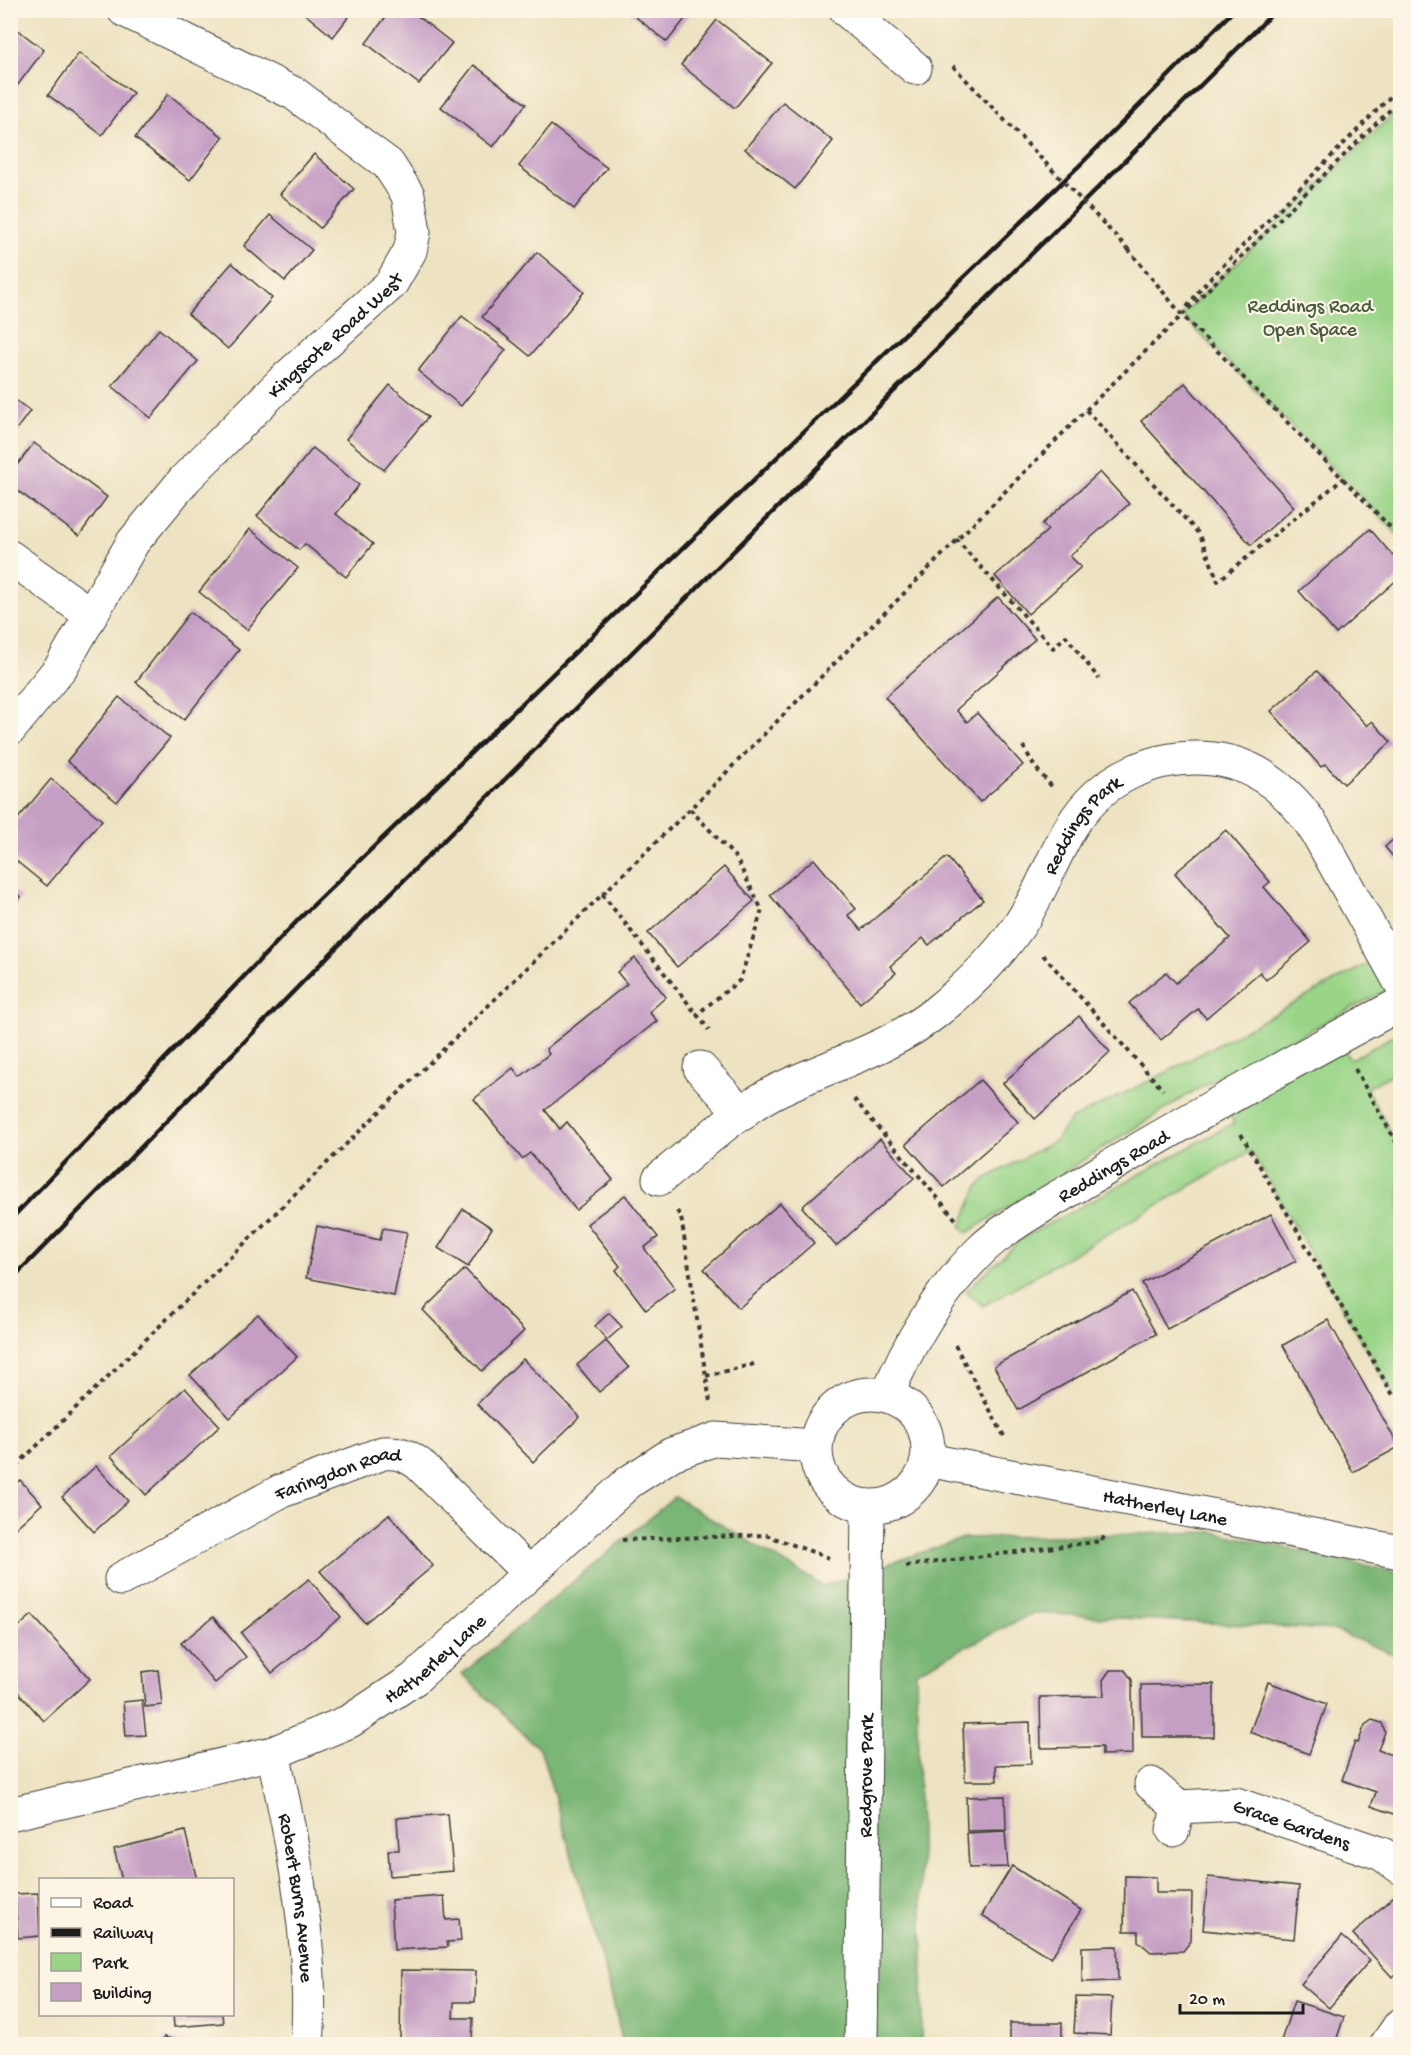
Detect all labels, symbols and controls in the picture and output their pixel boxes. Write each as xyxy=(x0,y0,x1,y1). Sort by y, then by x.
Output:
street label: Kingscote Road West xyxy=(264,268,411,405)
park label: Reddings Road Open Space xyxy=(1247,297,1375,343)
street label: Reddings Park xyxy=(1040,771,1129,879)
street label: Reddings Road xyxy=(1055,1125,1176,1210)
street label: Faringdon Road xyxy=(271,1445,405,1508)
street label: Hatherley Lane xyxy=(1101,1486,1230,1533)
street label: Hatherley Lane xyxy=(381,1610,493,1710)
street label: Redgrove Park xyxy=(856,1712,880,1838)
street label: Grace Gardens xyxy=(1229,1796,1353,1857)
street label: Robert Burns Avenue xyxy=(271,1812,316,1984)
legend xyxy=(39,1878,234,2016)
text: Road xyxy=(93,1894,134,1915)
text: Railway xyxy=(93,1924,153,1945)
text: Park xyxy=(92,1954,129,1975)
scale bar xyxy=(1180,1977,1303,2015)
text: Building xyxy=(92,1984,152,2005)
text: 20 m xyxy=(1189,1990,1225,2011)

